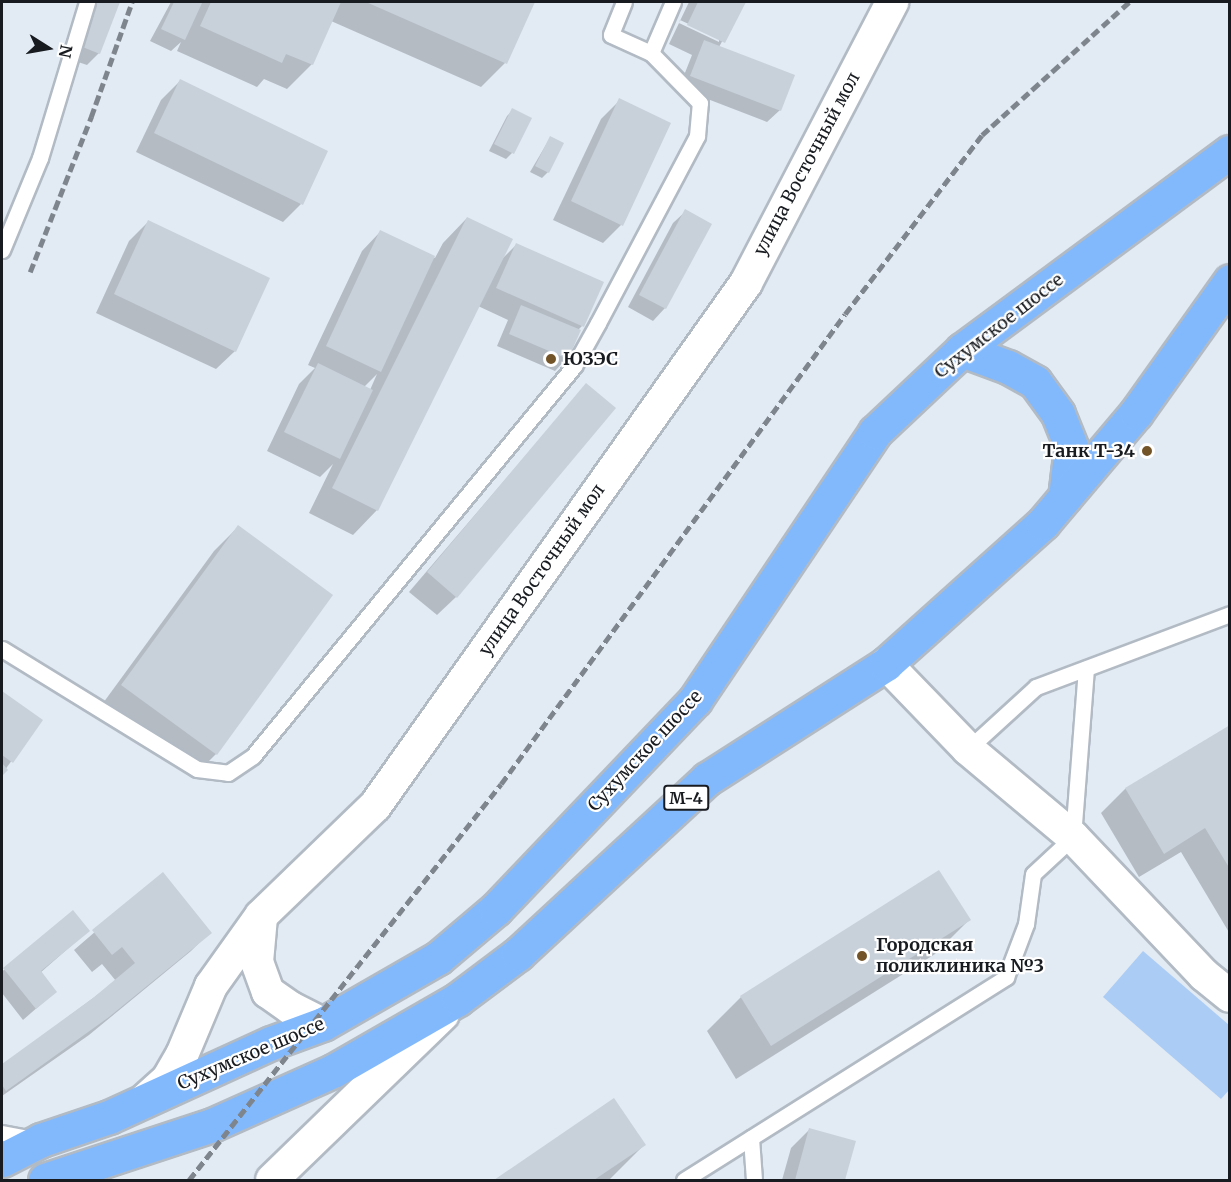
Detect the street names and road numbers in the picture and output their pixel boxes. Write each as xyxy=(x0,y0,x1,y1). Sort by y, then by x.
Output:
street label: улица Восточный мол xyxy=(749,69,865,259)
street label: Сухумское шоссе xyxy=(930,269,1068,383)
street label: улица Восточный мол xyxy=(474,480,610,660)
street label: Сухумское шоссе xyxy=(583,686,707,816)
road number: М-4 xyxy=(662,785,710,811)
street label: Сухумское шоссе xyxy=(174,1013,328,1095)

